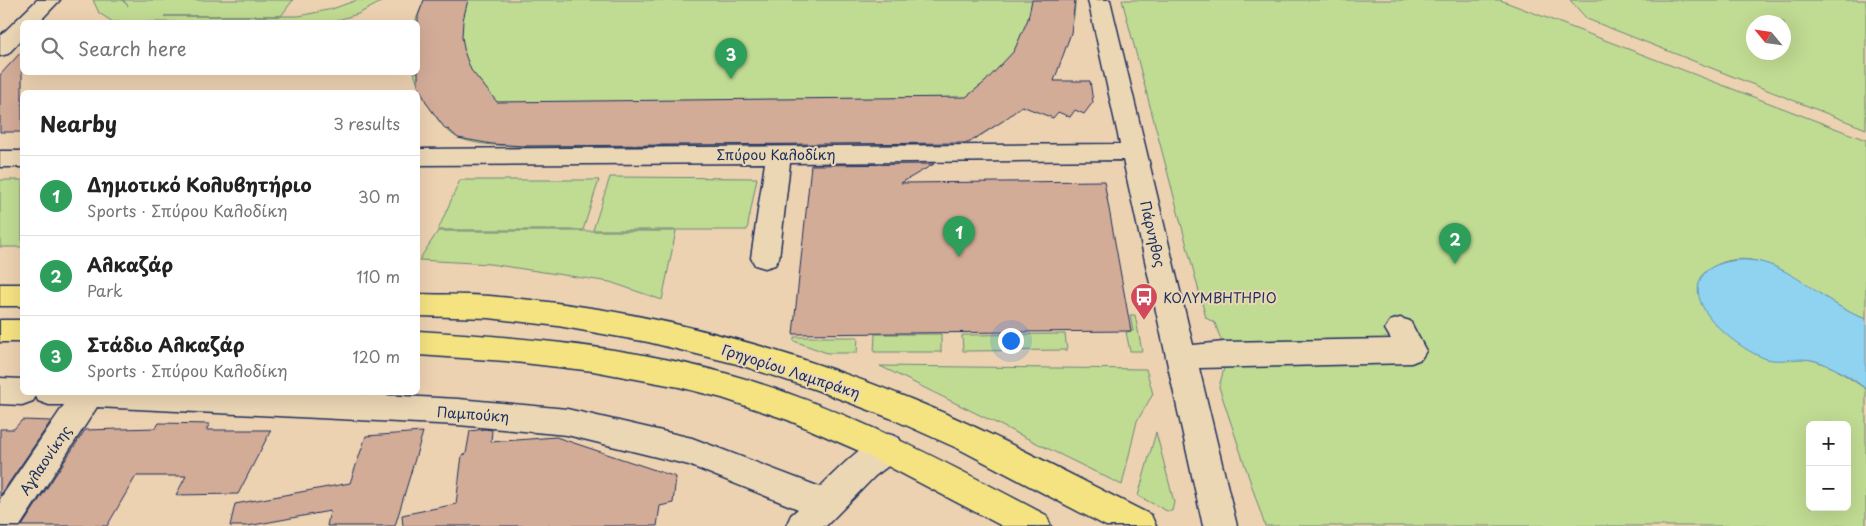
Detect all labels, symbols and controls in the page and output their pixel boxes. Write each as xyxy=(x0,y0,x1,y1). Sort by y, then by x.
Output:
north arrow xyxy=(1746,15,1791,60)
search box xyxy=(20,20,420,75)
icon: search xyxy=(38,34,66,62)
text: Search here xyxy=(78,34,187,62)
pin: 3 xyxy=(715,38,747,79)
text: Nearby xyxy=(40,107,117,139)
text: 3 results xyxy=(333,111,400,135)
street label: Σπύρου Καλοδίκη xyxy=(716,144,836,165)
text: Δημοτικό Κολυβητήριο xyxy=(87,170,312,198)
text: 1 xyxy=(52,184,60,208)
text: 30 m xyxy=(358,184,400,208)
text: Sports · Σπύρου Καλοδίκη xyxy=(87,198,288,222)
street label: Πάρνηθος xyxy=(1135,199,1171,269)
pin: 1 xyxy=(943,216,975,257)
pin: 2 xyxy=(1439,223,1471,264)
text: Αλκαζάρ xyxy=(87,250,173,278)
text: 2 xyxy=(50,264,62,288)
text: 110 m xyxy=(357,264,400,288)
text: Park xyxy=(87,278,123,302)
bus stop icon: ΚΟΛΥΜΒΗΤΗΡΙΟ xyxy=(1129,282,1159,321)
place label: ΚΟΛΥΜΒΗΤΗΡΙΟ xyxy=(1163,287,1277,308)
your location xyxy=(998,328,1024,354)
text: Στάδιο Αλκαζάρ xyxy=(87,330,244,358)
street label: Γρηγορίου Λαμπράκη xyxy=(719,339,863,403)
text: 3 xyxy=(51,344,61,368)
text: 120 m xyxy=(353,344,400,368)
text: Sports · Σπύρου Καλοδίκη xyxy=(87,358,288,382)
street label: Παμπούκη xyxy=(436,401,510,427)
street label: Αγλαονίκης xyxy=(14,421,76,499)
map controls xyxy=(1806,421,1851,511)
button: + xyxy=(1806,421,1851,466)
button: − xyxy=(1806,466,1851,511)

